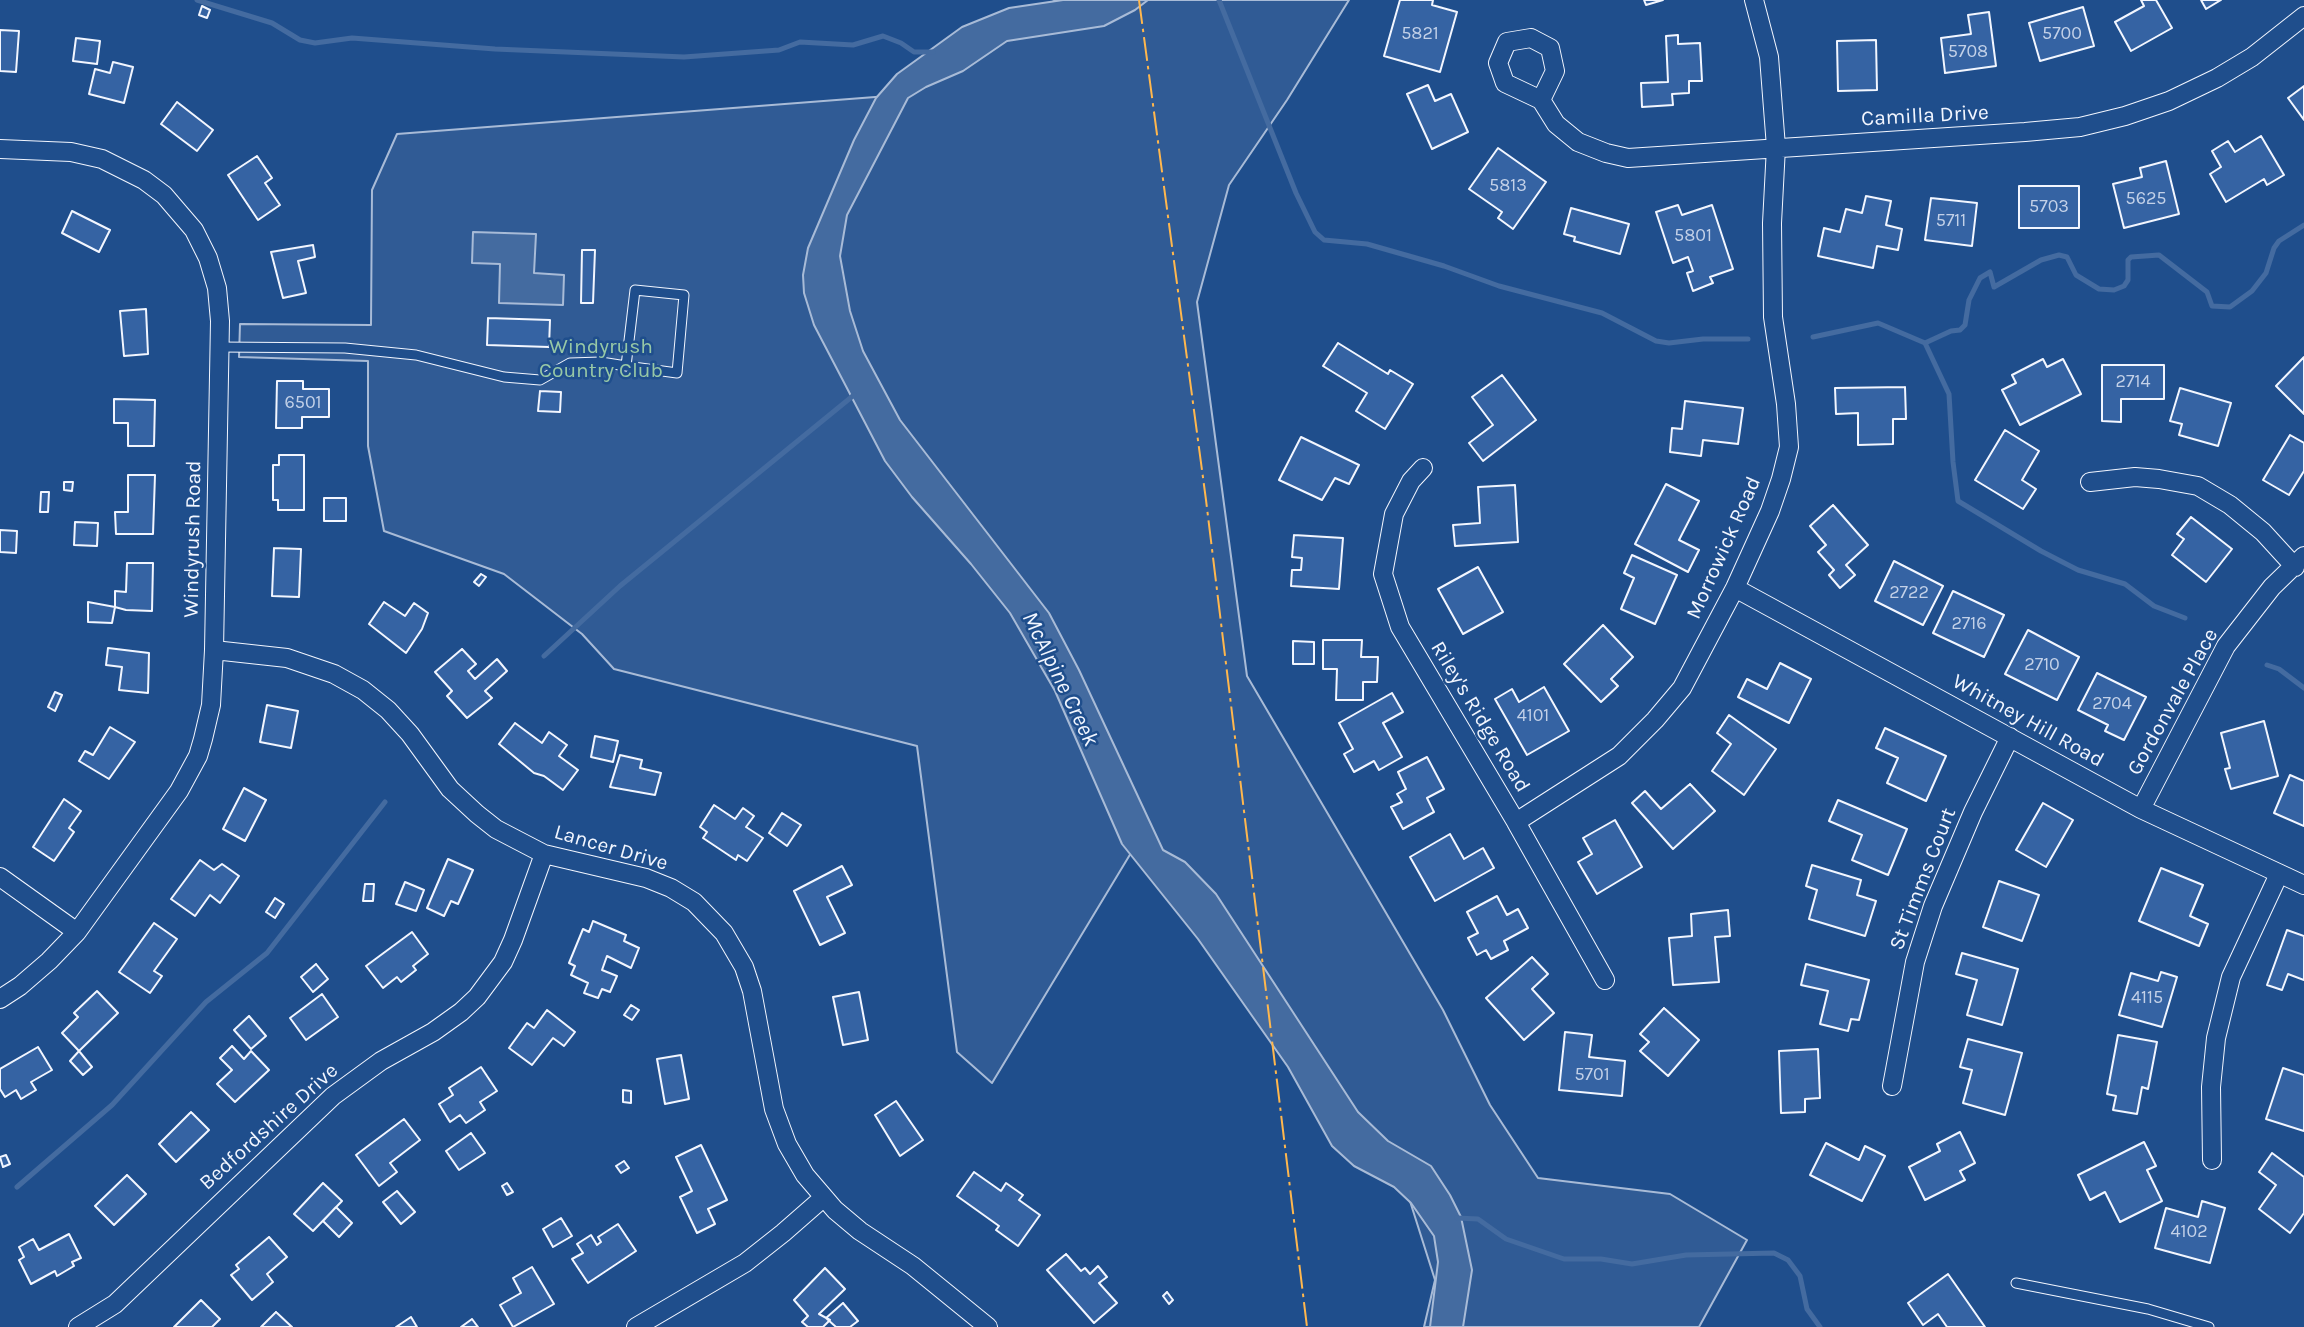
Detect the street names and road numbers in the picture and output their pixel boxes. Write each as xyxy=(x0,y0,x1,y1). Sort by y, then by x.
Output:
street label: Camilla Drive xyxy=(1861,100,1989,132)
street label: Windyrush Road xyxy=(179,460,207,618)
street label: Morrowick Road xyxy=(1681,473,1767,623)
street label: Gordonvale Place xyxy=(2122,624,2224,780)
street label: Riley's Ridge Road xyxy=(1425,637,1535,797)
street label: Whitney Hill Road xyxy=(1948,669,2108,773)
street label: St Timms Court xyxy=(1884,804,1962,954)
street label: Lancer Drive xyxy=(551,820,671,876)
street label: Bedfordshire Drive xyxy=(195,1058,343,1196)

